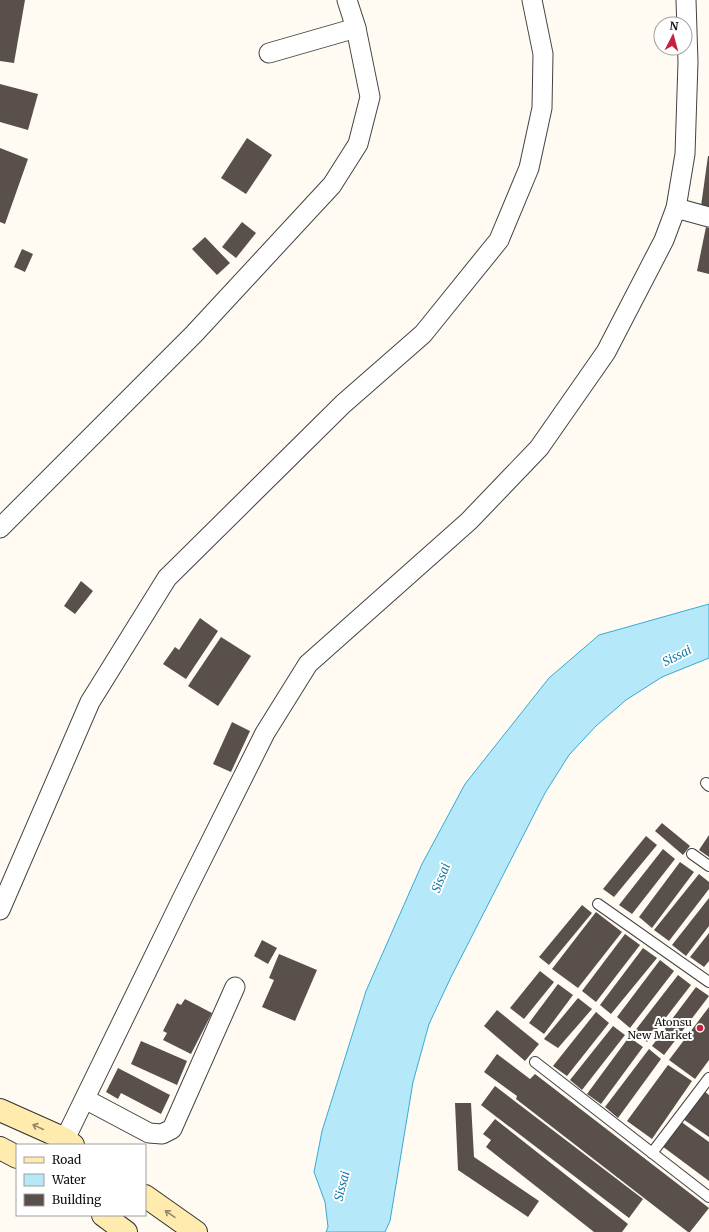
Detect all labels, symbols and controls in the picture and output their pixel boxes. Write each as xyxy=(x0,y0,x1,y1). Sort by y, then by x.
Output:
north arrow xyxy=(653,16,693,56)
text: N xyxy=(669,19,679,34)
water label: Sissai xyxy=(660,642,694,669)
water label: Sissai xyxy=(428,861,453,895)
place label: Atonsu New Market xyxy=(628,1015,693,1042)
marker: Atonsu New Market xyxy=(695,1023,705,1033)
one-way arrow xyxy=(33,1123,45,1130)
legend xyxy=(16,1144,146,1216)
text: Road xyxy=(52,1152,81,1167)
water label: Sissai xyxy=(331,1169,353,1202)
text: Water xyxy=(51,1172,87,1187)
text: Building xyxy=(52,1192,102,1207)
one-way arrow xyxy=(165,1210,176,1218)

